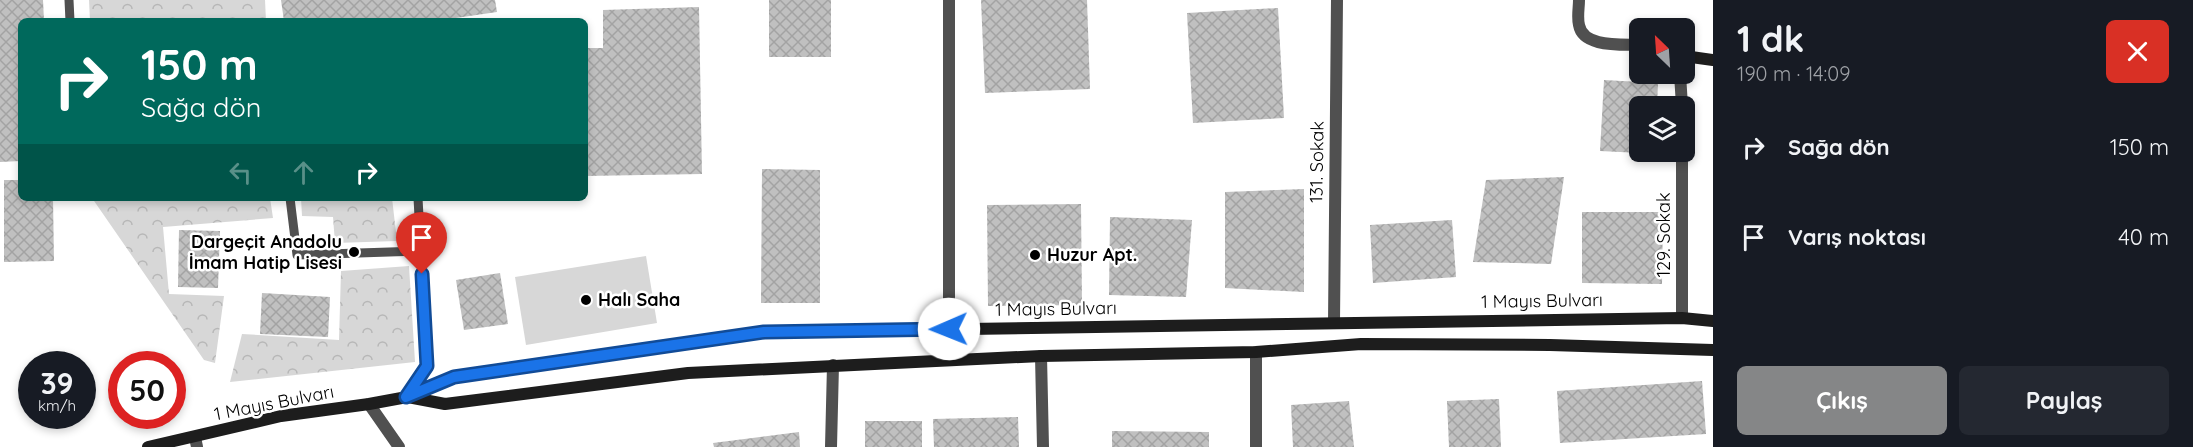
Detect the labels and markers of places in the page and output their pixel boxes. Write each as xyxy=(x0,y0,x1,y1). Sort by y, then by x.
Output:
pin xyxy=(396,212,447,274)
place label: Dargeçit Anadolu İmam Hatip Lisesi xyxy=(189,230,342,274)
place label: Huzur Apt. xyxy=(1047,243,1137,266)
marker: Dargeçit Anadolu İmam Hatip Lisesi xyxy=(347,245,361,259)
marker: Huzur Apt. xyxy=(1028,248,1042,262)
place label: Halı Saha xyxy=(598,288,680,311)
marker: Halı Saha xyxy=(579,293,593,307)

